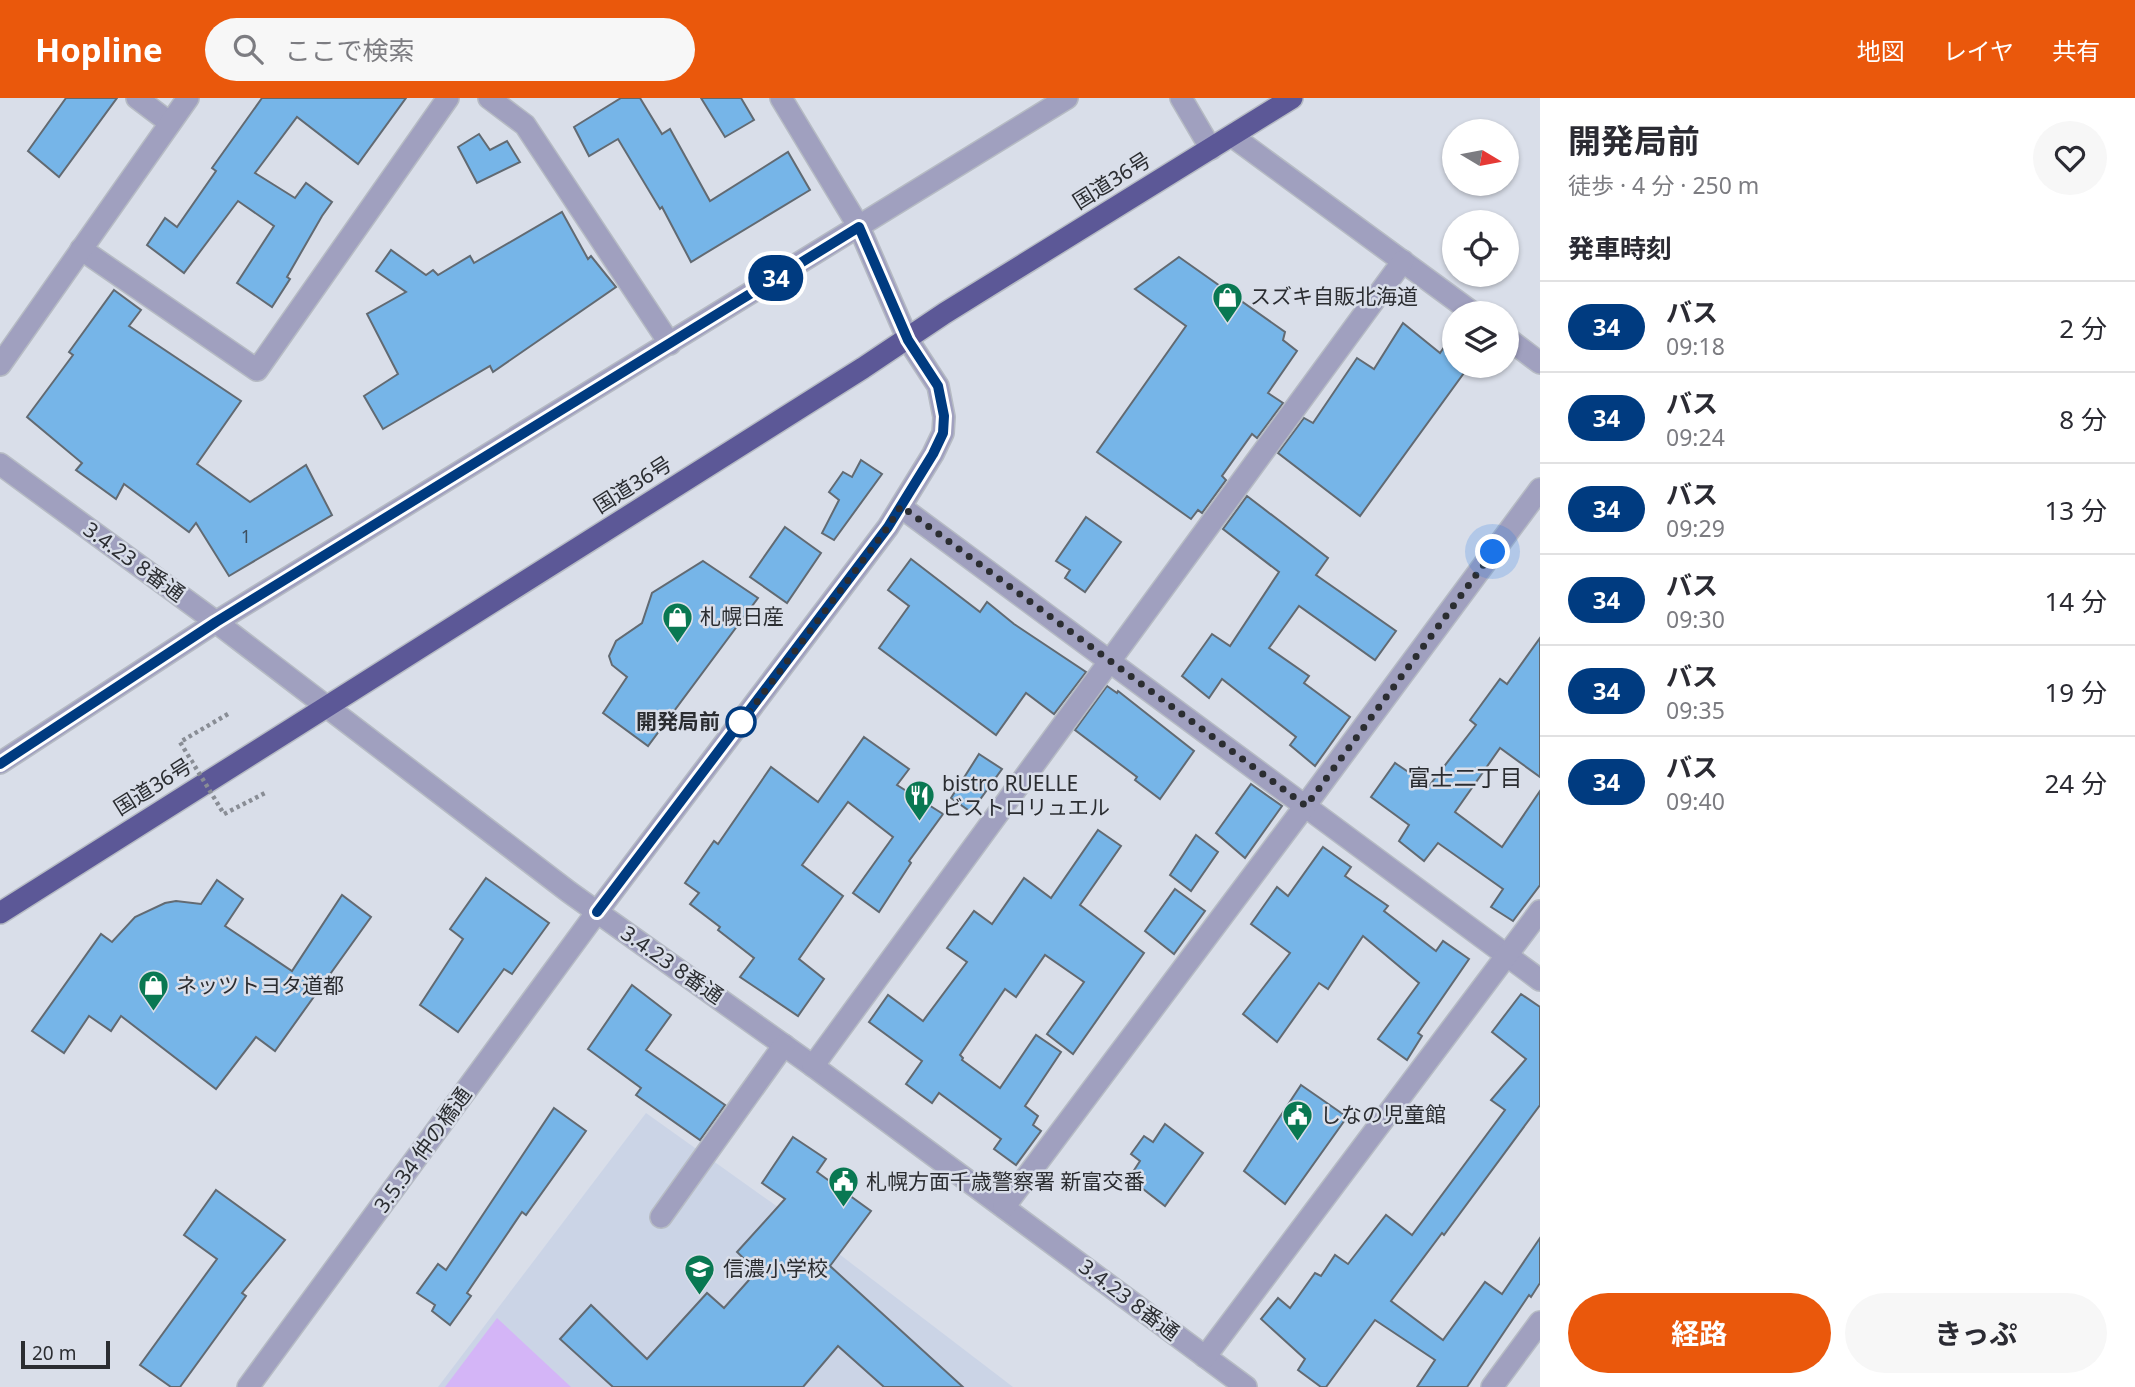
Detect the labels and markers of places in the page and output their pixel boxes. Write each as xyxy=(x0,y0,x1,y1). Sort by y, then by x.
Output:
shop icon: スズキ自販北海道 xyxy=(1210,280,1244,324)
place label: スズキ自販北海道 xyxy=(1250,282,1418,310)
shop icon: 札幌日産 xyxy=(660,600,694,644)
place label: 札幌日産 xyxy=(700,602,784,630)
place label: 開発局前 xyxy=(636,707,720,735)
marker: 開発局前 xyxy=(726,707,756,737)
place label: bistro RUELLE ビストロリュエル xyxy=(942,769,1110,821)
restaurant icon: bistro RUELLE ビストロリュエル xyxy=(902,779,936,823)
shop icon: ネッツトヨタ道都 xyxy=(136,969,170,1013)
place label: ネッツトヨタ道都 xyxy=(176,971,344,999)
public building icon: しなの児童館 xyxy=(1280,1098,1314,1142)
place label: しなの児童館 xyxy=(1320,1100,1446,1128)
public building icon: 札幌方面千歳警察署 新富交番 xyxy=(826,1165,860,1209)
place label: 札幌方面千歳警察署 新富交番 xyxy=(866,1167,1144,1195)
school or university icon: 信濃小学校 xyxy=(683,1252,717,1296)
place label: 信濃小学校 xyxy=(723,1254,828,1282)

